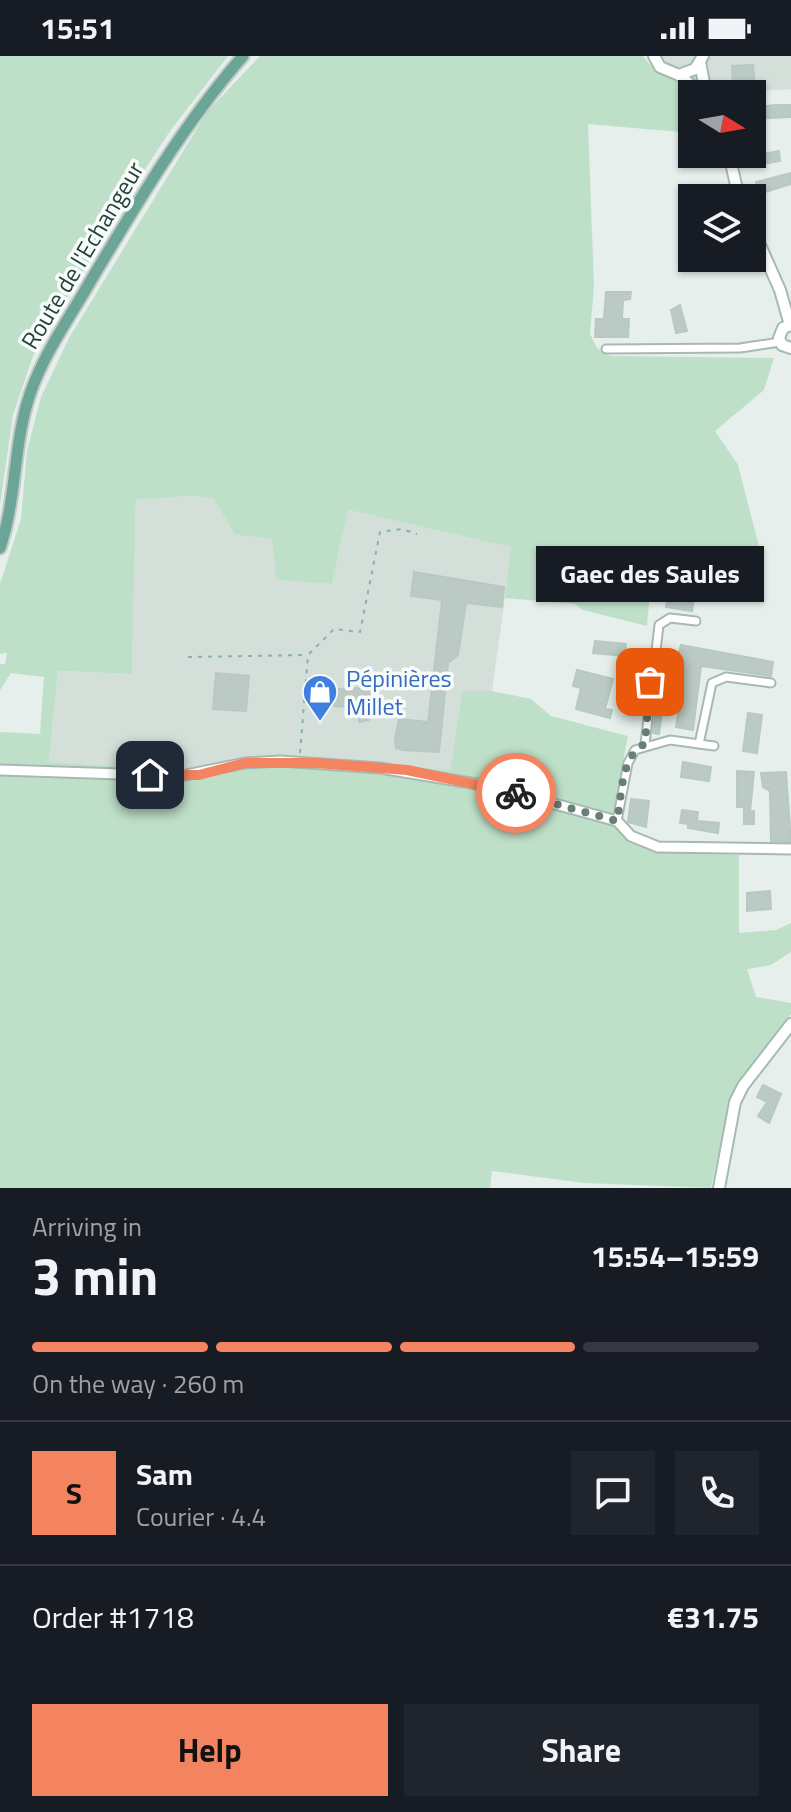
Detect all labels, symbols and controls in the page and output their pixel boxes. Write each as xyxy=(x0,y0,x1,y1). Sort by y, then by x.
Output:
text: 15:51 xyxy=(40,5,115,51)
north arrow xyxy=(678,80,766,168)
map controls xyxy=(678,80,766,272)
street label: Route de l'Echangeur xyxy=(12,154,152,356)
button: layers xyxy=(678,184,766,272)
callout: Gaec des Saules xyxy=(536,546,764,602)
text: Gaec des Saules xyxy=(560,554,740,593)
pin xyxy=(616,648,684,716)
place label: Pépinières Millet xyxy=(346,660,452,724)
icon: bag xyxy=(628,660,672,704)
shop icon: Pépinières Millet xyxy=(301,673,339,723)
pin xyxy=(116,741,184,809)
icon: home xyxy=(128,753,172,797)
courier xyxy=(476,753,556,833)
icon: bike xyxy=(494,771,538,815)
text: Arriving in xyxy=(32,1207,142,1246)
text: 15:54–15:59 xyxy=(591,1233,759,1279)
text: 3 min xyxy=(32,1236,158,1315)
text: On the way · 260 m xyxy=(32,1364,244,1403)
text: Sam xyxy=(136,1451,193,1497)
button: chat xyxy=(571,1451,655,1535)
button: phone xyxy=(675,1451,759,1535)
text: S xyxy=(66,1470,82,1516)
text: Courier · 4.4 xyxy=(136,1497,266,1536)
text: Order #1718 xyxy=(32,1594,194,1640)
text: €31.75 xyxy=(667,1594,759,1640)
button: Help xyxy=(32,1704,388,1796)
button: Share xyxy=(404,1704,759,1796)

